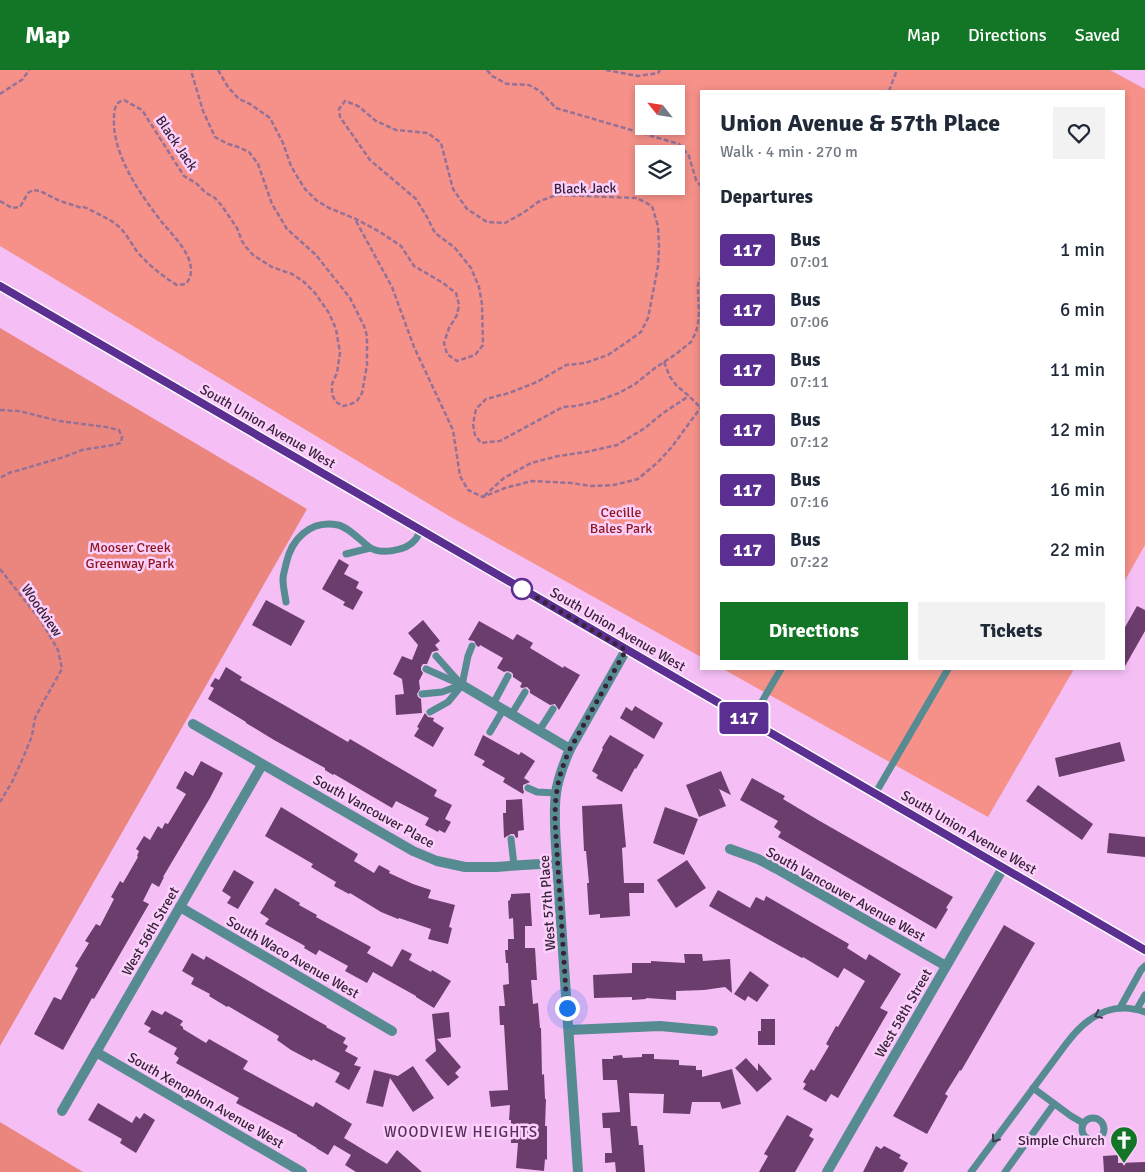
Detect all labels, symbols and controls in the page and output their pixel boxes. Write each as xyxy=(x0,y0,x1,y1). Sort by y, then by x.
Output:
text: Map xyxy=(25,20,70,50)
text: Map xyxy=(907,24,940,46)
text: Directions xyxy=(968,24,1047,46)
text: Saved xyxy=(1075,24,1120,46)
north arrow xyxy=(635,85,685,135)
map controls xyxy=(635,85,685,195)
button: heart xyxy=(1053,107,1105,159)
text: Union Avenue & 57th Place xyxy=(720,108,1000,138)
street label: Black Jack xyxy=(152,112,201,174)
text: Walk · 4 min · 270 m xyxy=(720,142,858,162)
button: layers xyxy=(635,145,685,195)
street label: Black Jack xyxy=(553,179,617,198)
text: Departures xyxy=(720,185,813,209)
text: Bus xyxy=(790,228,821,252)
text: 1 min xyxy=(1060,238,1105,262)
text: 117 xyxy=(733,239,762,261)
text: 07:01 xyxy=(790,252,829,272)
text: Bus xyxy=(790,288,821,312)
text: 6 min xyxy=(1060,298,1105,322)
text: 117 xyxy=(733,299,762,321)
text: 07:06 xyxy=(790,312,829,332)
text: Bus xyxy=(790,348,821,372)
text: 11 min xyxy=(1050,358,1105,382)
text: 117 xyxy=(733,359,762,381)
text: 07:11 xyxy=(790,372,829,392)
street label: South Union Avenue West xyxy=(197,381,338,472)
text: Bus xyxy=(790,408,821,432)
text: 12 min xyxy=(1050,418,1105,442)
text: 117 xyxy=(733,419,762,441)
text: 07:12 xyxy=(790,432,829,452)
text: Bus xyxy=(790,468,821,492)
text: 16 min xyxy=(1050,478,1105,502)
text: 117 xyxy=(733,479,762,501)
text: 07:16 xyxy=(790,492,829,512)
park label: Cecille Bales Park xyxy=(590,504,652,537)
text: Bus xyxy=(790,528,821,552)
text: 22 min xyxy=(1050,538,1105,562)
park label: Mooser Creek Greenway Park xyxy=(86,539,174,572)
text: 117 xyxy=(733,539,762,561)
text: 07:22 xyxy=(790,552,829,572)
unlabelled marker xyxy=(511,578,533,600)
street label: Woodview xyxy=(17,581,66,640)
street label: South Union Avenue West xyxy=(547,584,688,675)
button: Directions xyxy=(720,602,908,660)
button: Tickets xyxy=(918,602,1105,660)
line badge: 117 xyxy=(715,702,773,734)
text: 117 xyxy=(729,707,759,729)
street label: South Vancouver Place xyxy=(310,771,437,852)
street label: South Union Avenue West xyxy=(898,787,1039,878)
street label: South Vancouver Avenue West xyxy=(763,843,929,945)
street label: West 57th Place xyxy=(536,855,559,951)
street label: West 56th Street xyxy=(118,884,183,979)
street label: South Waco Avenue West xyxy=(224,913,362,1002)
street label: West 58th Street xyxy=(871,966,936,1061)
your location xyxy=(555,996,580,1021)
one-way arrow xyxy=(1094,1008,1103,1019)
street label: South Xenophon Avenue West xyxy=(125,1049,287,1152)
district label: WOODVIEW HEIGHTS xyxy=(384,1123,538,1141)
church icon: Simple Church xyxy=(1109,1125,1139,1164)
place label: Simple Church xyxy=(1018,1132,1105,1149)
one-way arrow xyxy=(992,1133,1001,1143)

